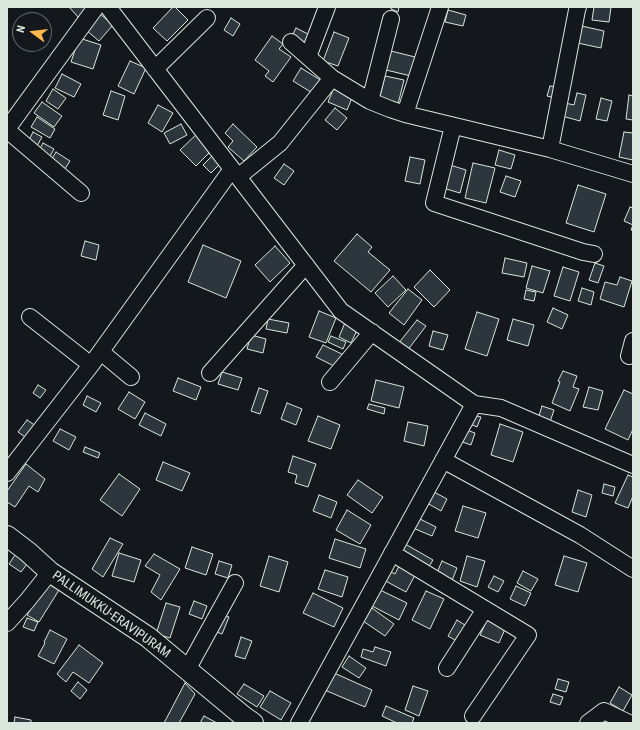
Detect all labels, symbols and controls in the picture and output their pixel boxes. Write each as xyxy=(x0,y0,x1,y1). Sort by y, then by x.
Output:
north arrow xyxy=(12,12,52,52)
text: N xyxy=(14,24,28,34)
street label: PALLIMUKKU-ERAVIPURAM xyxy=(49,568,173,662)

